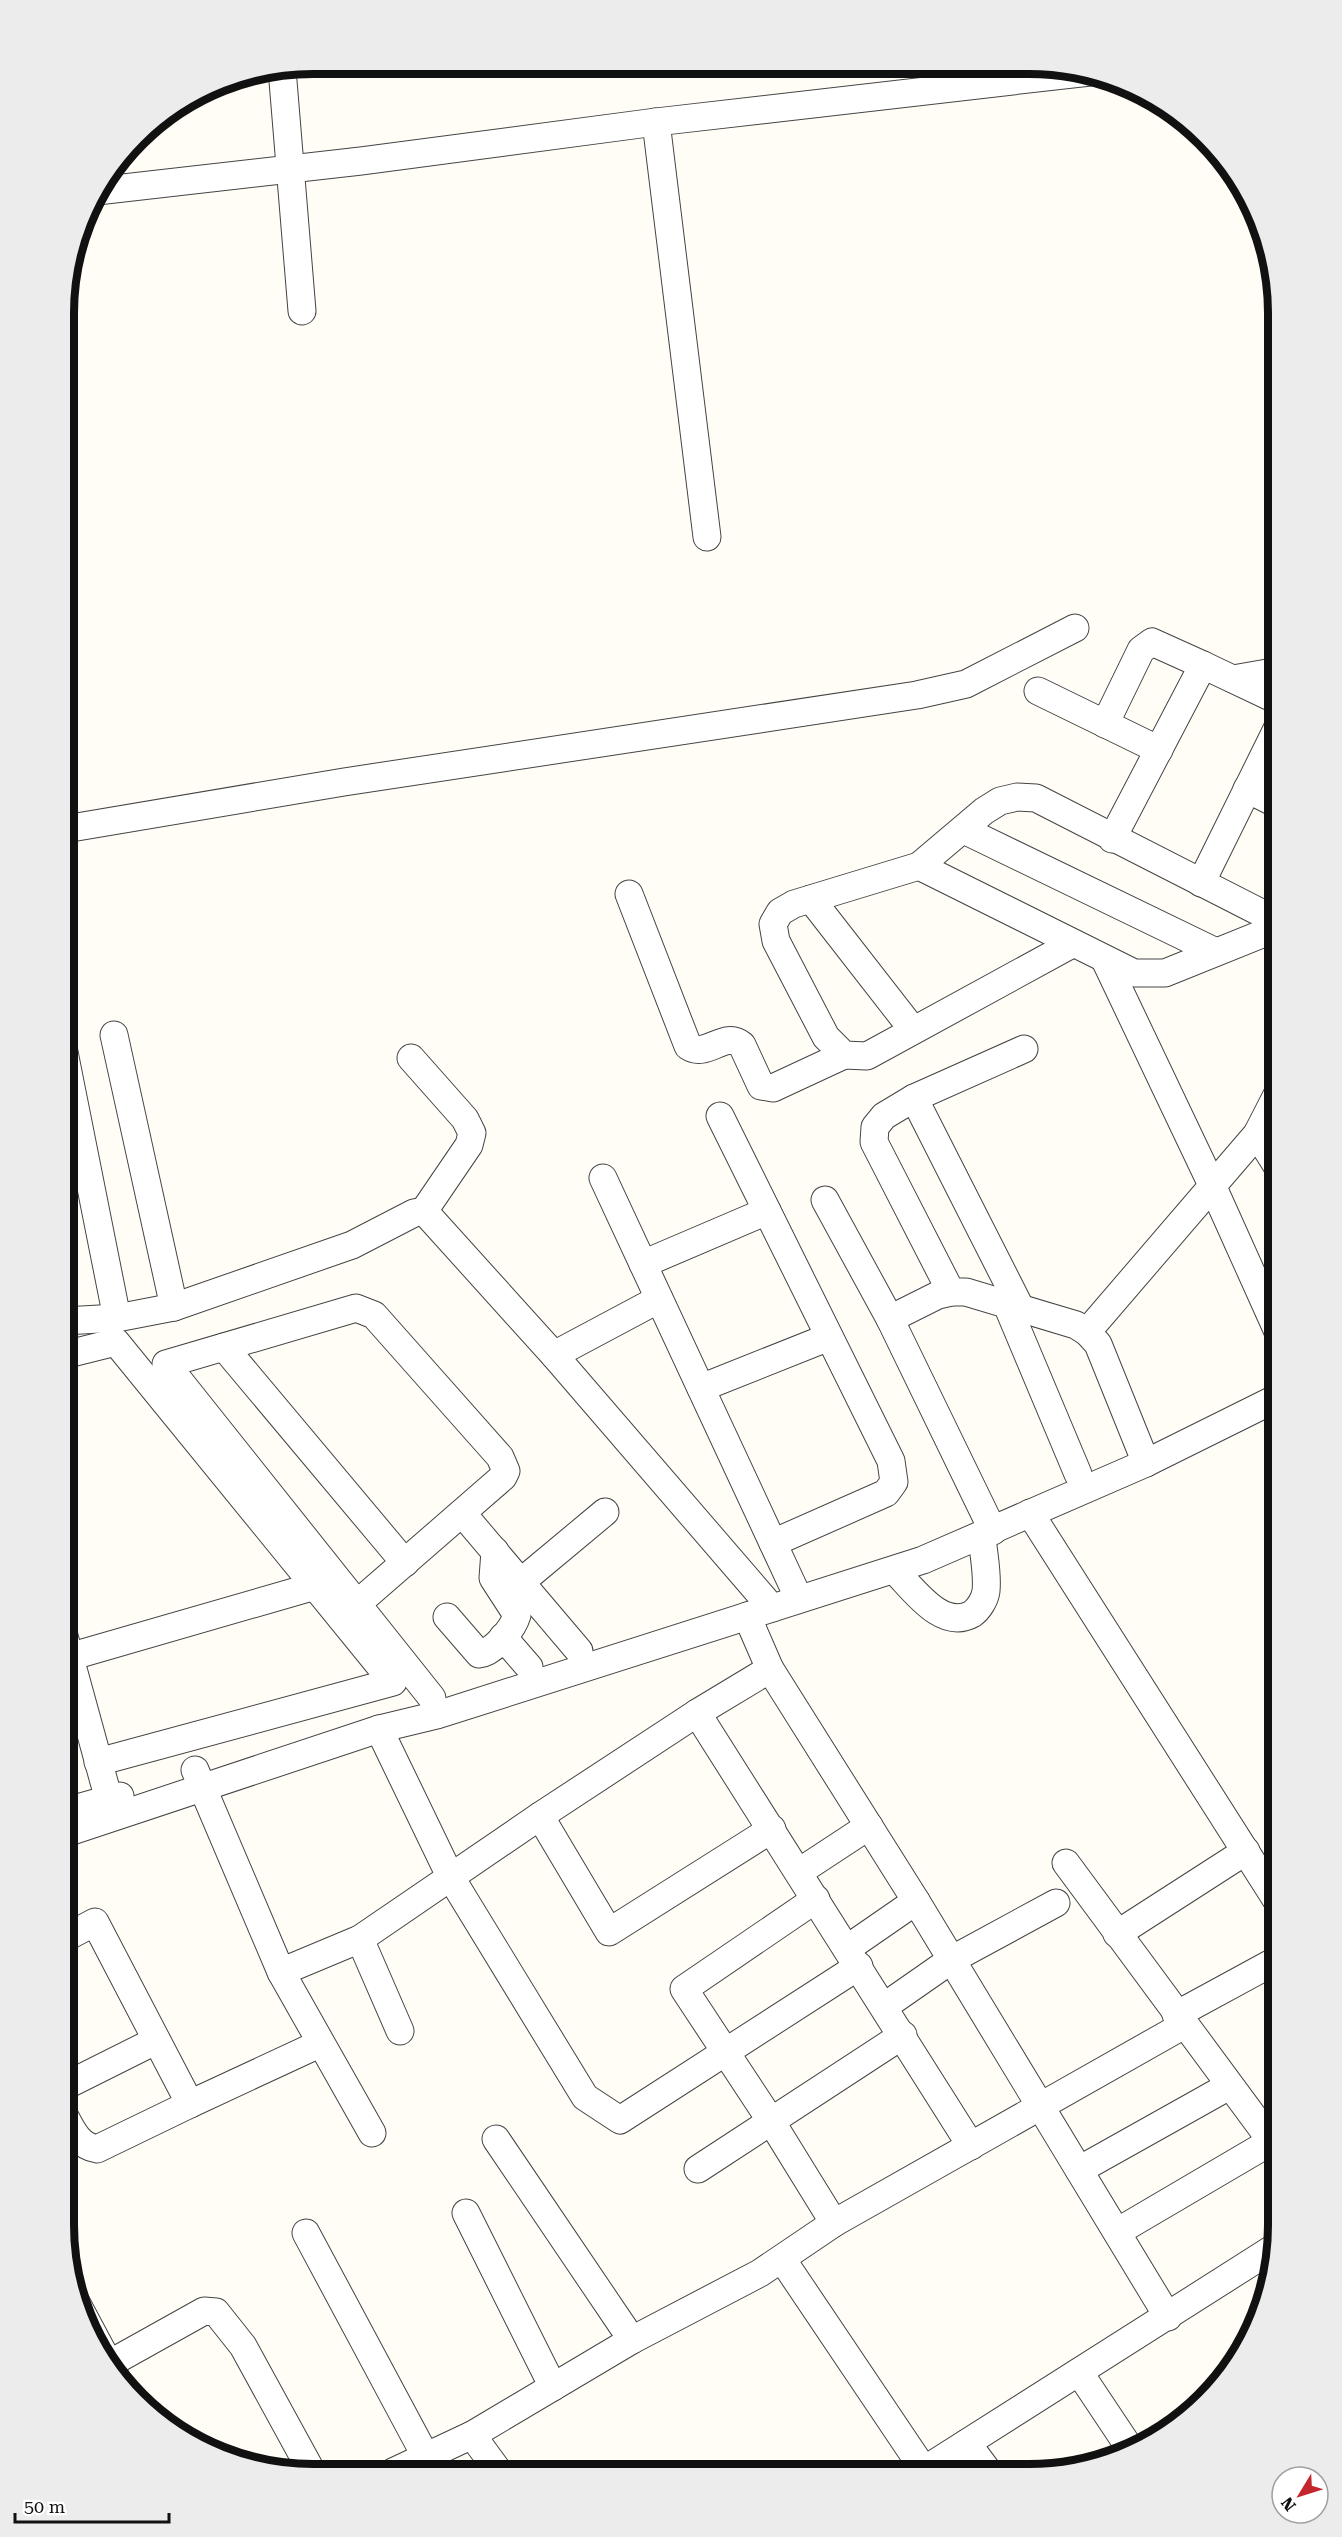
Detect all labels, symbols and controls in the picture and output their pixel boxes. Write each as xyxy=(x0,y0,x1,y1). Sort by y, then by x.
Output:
north arrow xyxy=(1270,2465,1330,2525)
scale bar xyxy=(15,2486,170,2524)
text: N xyxy=(1277,2493,1300,2515)
text: 50 m xyxy=(24,2496,65,2517)

